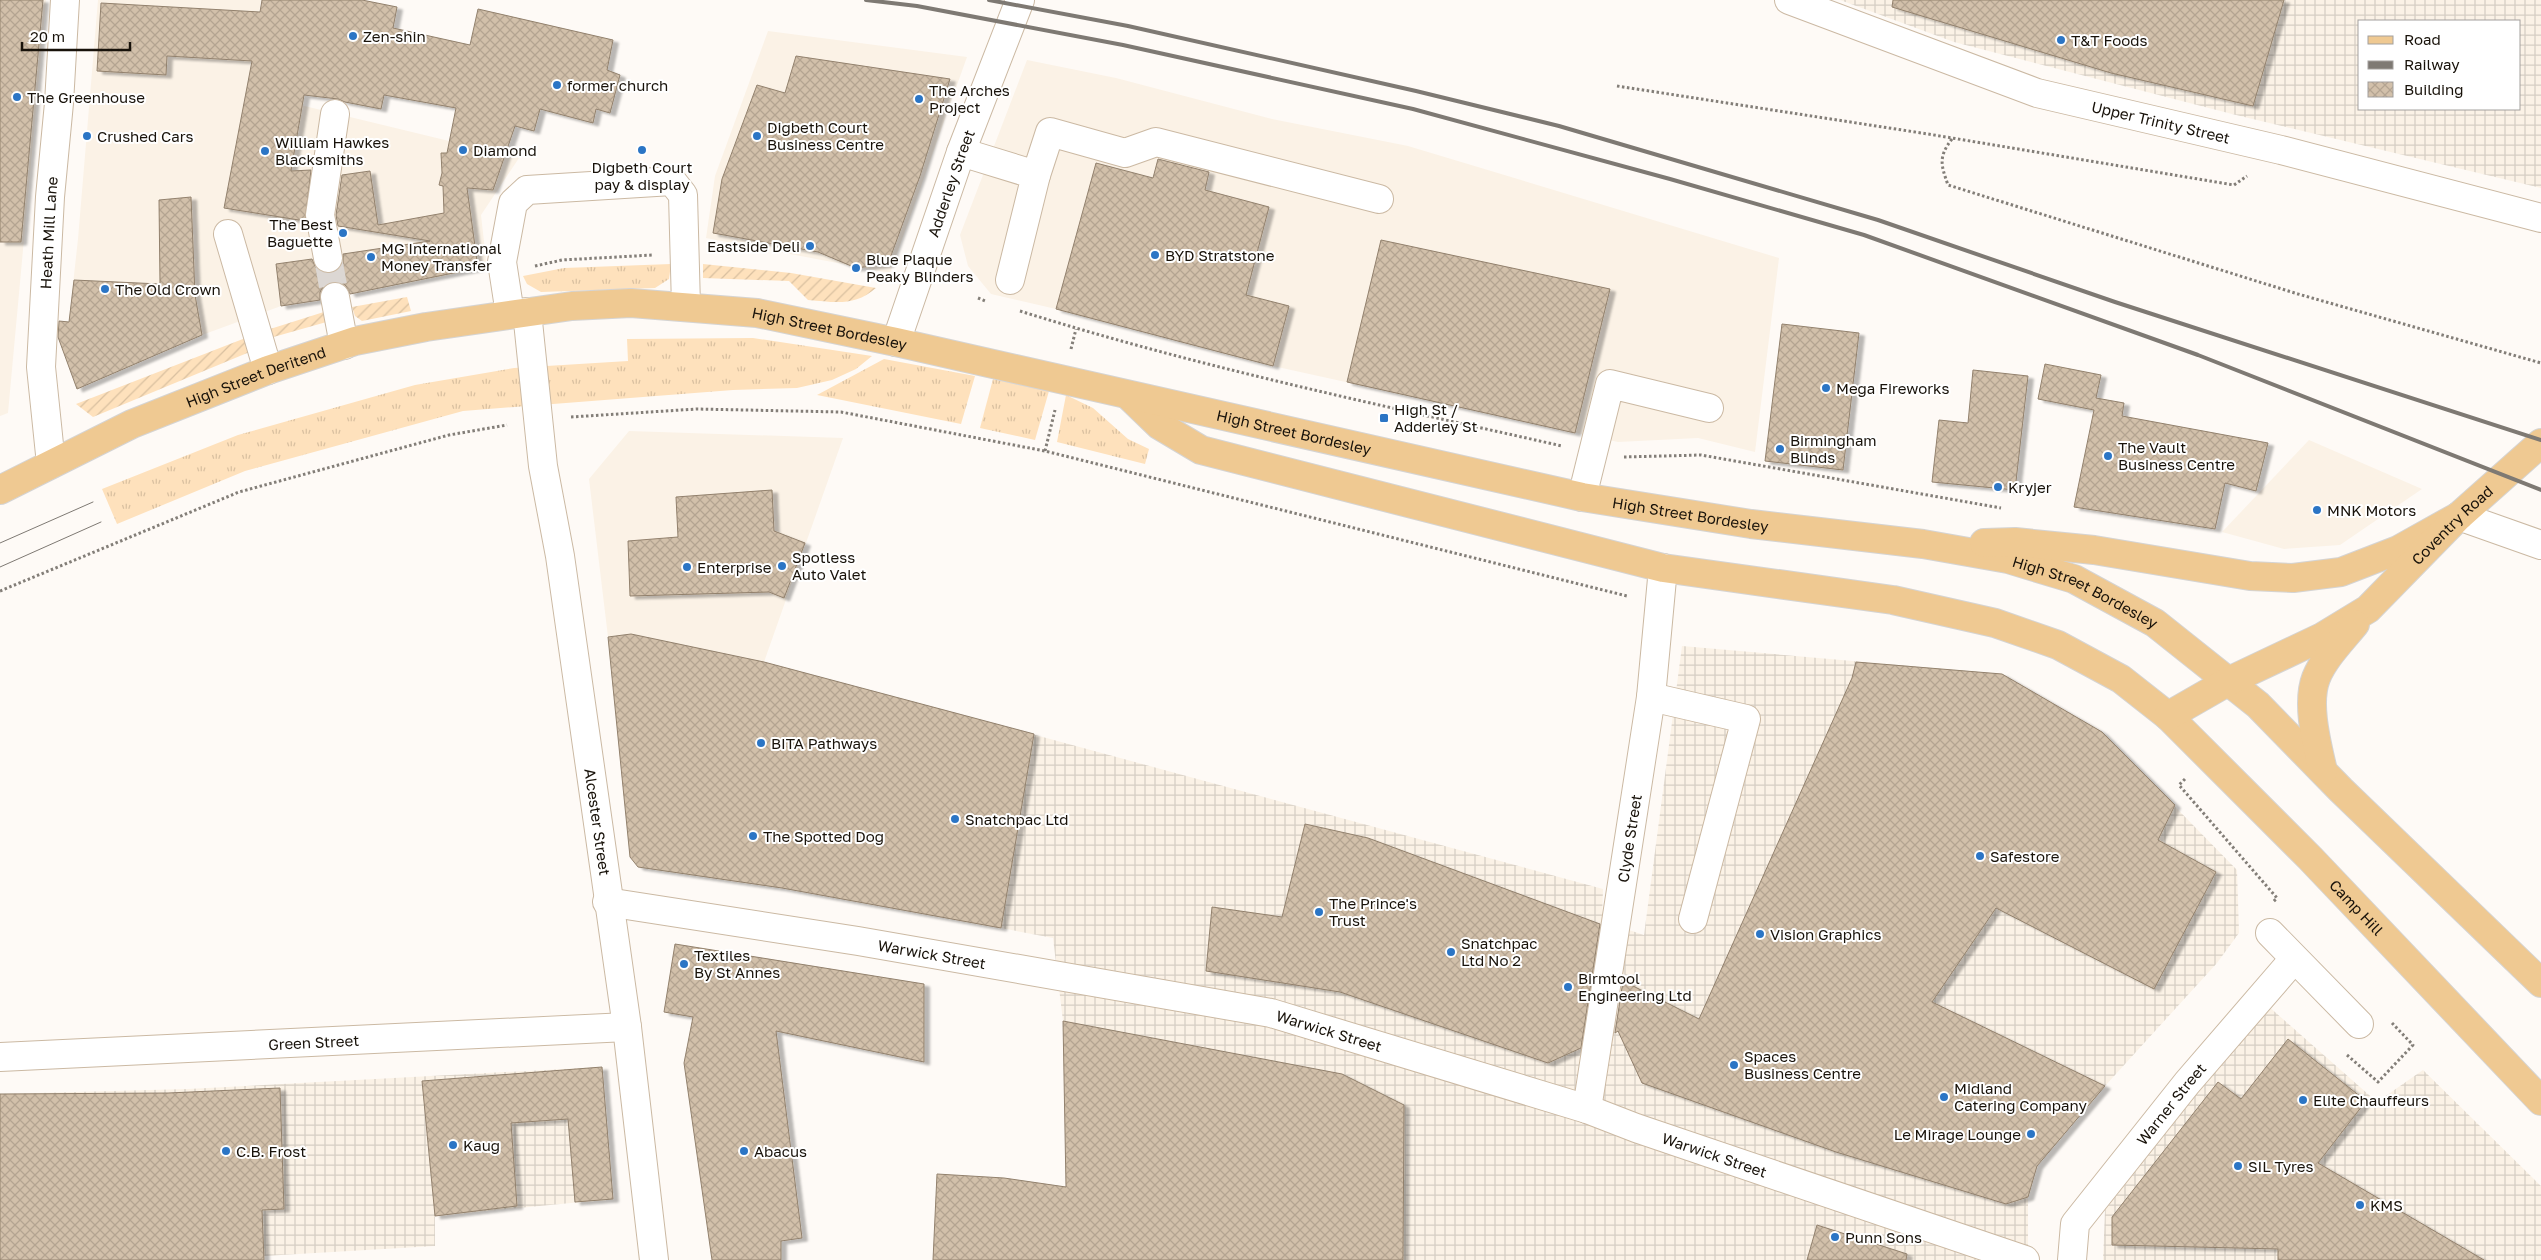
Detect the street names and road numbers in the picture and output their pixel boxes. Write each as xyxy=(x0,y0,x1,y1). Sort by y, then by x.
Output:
street label: Upper Trinity Street xyxy=(2090,97,2232,147)
street label: Adderley Street xyxy=(924,127,978,239)
street label: Heath Mill Lane xyxy=(36,175,61,290)
street label: High Street Bordesley xyxy=(750,303,909,353)
street label: High Street Deritend xyxy=(183,342,328,411)
street label: High Street Bordesley xyxy=(1215,406,1374,458)
street label: Coventry Road xyxy=(2408,481,2496,568)
street label: High Street Bordesley xyxy=(1611,493,1770,535)
street label: High Street Bordesley xyxy=(2010,552,2162,632)
street label: Alcester Street xyxy=(581,767,614,877)
street label: Clyde Street xyxy=(1613,793,1645,884)
street label: Camp Hill xyxy=(2326,876,2388,939)
street label: Warwick Street xyxy=(876,936,987,972)
street label: Warwick Street xyxy=(1274,1006,1384,1055)
street label: Green Street xyxy=(268,1031,360,1053)
street label: Warner Street xyxy=(2133,1059,2209,1148)
street label: Warwick Street xyxy=(1660,1129,1769,1181)

